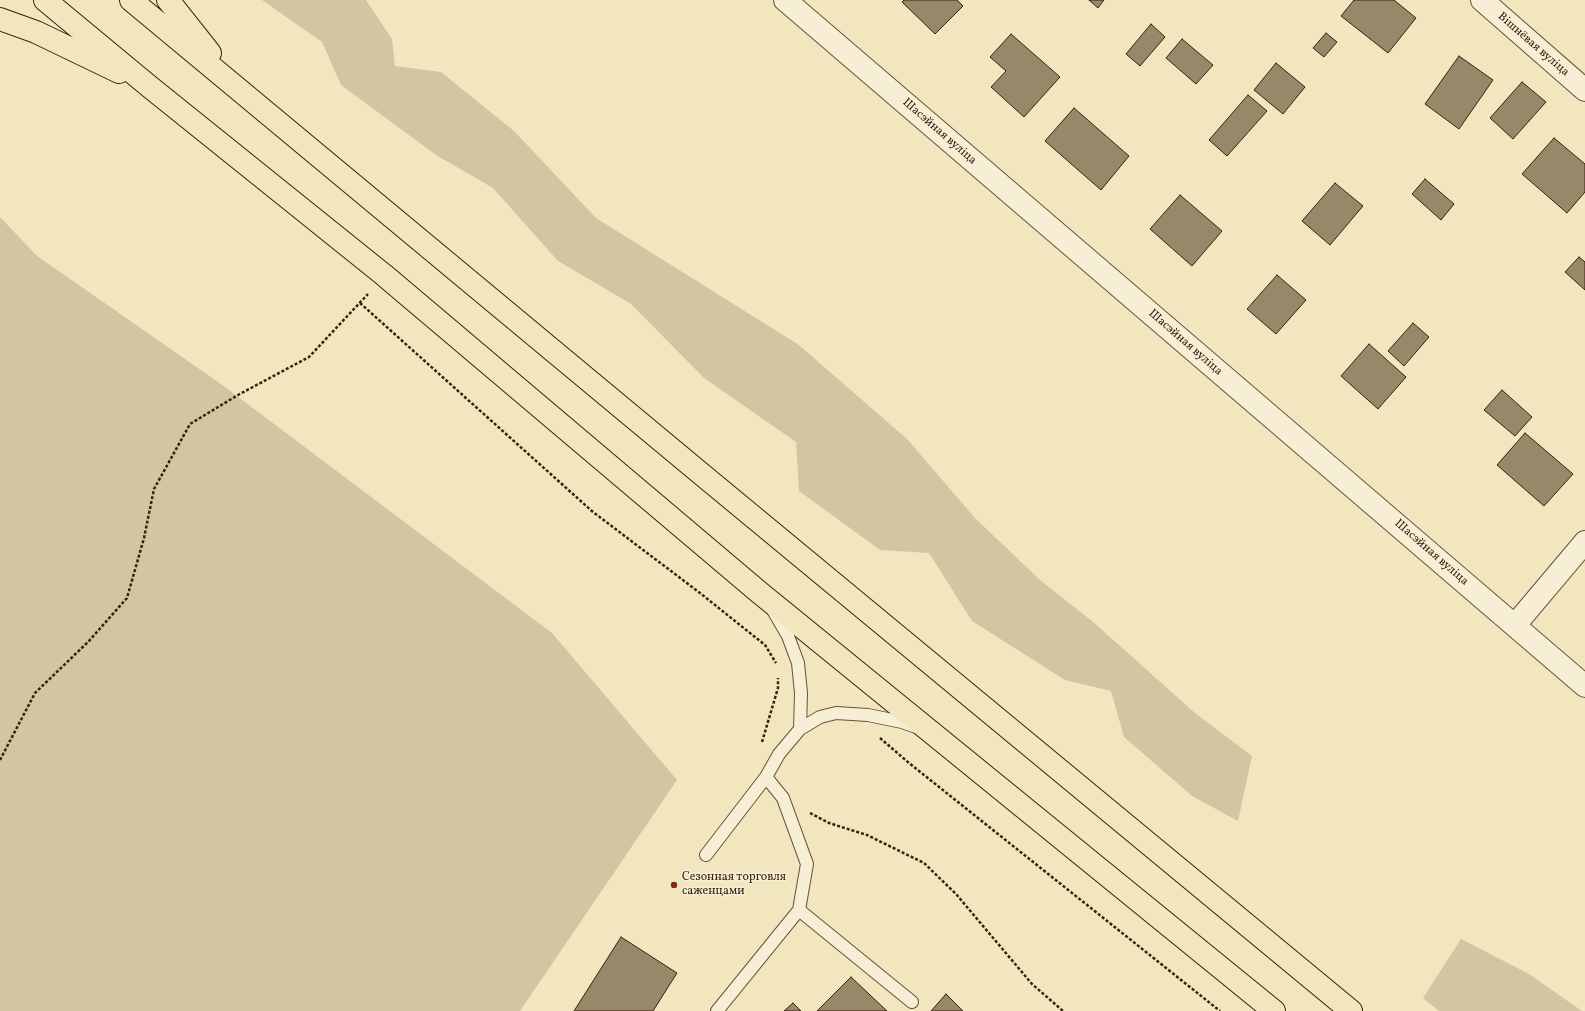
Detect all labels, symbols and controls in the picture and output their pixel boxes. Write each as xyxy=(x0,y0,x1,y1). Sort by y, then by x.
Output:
street label: Вішнёвая вуліца xyxy=(1494,10,1572,80)
street label: Шасэйная вуліца xyxy=(899,96,979,168)
street label: Шасэйная вуліца xyxy=(1145,307,1225,379)
street label: Шасэйная вуліца xyxy=(1391,517,1471,589)
place label: Сезонная торговля саженцами xyxy=(682,871,786,899)
marker: Сезонная торговля саженцами xyxy=(669,880,679,890)

